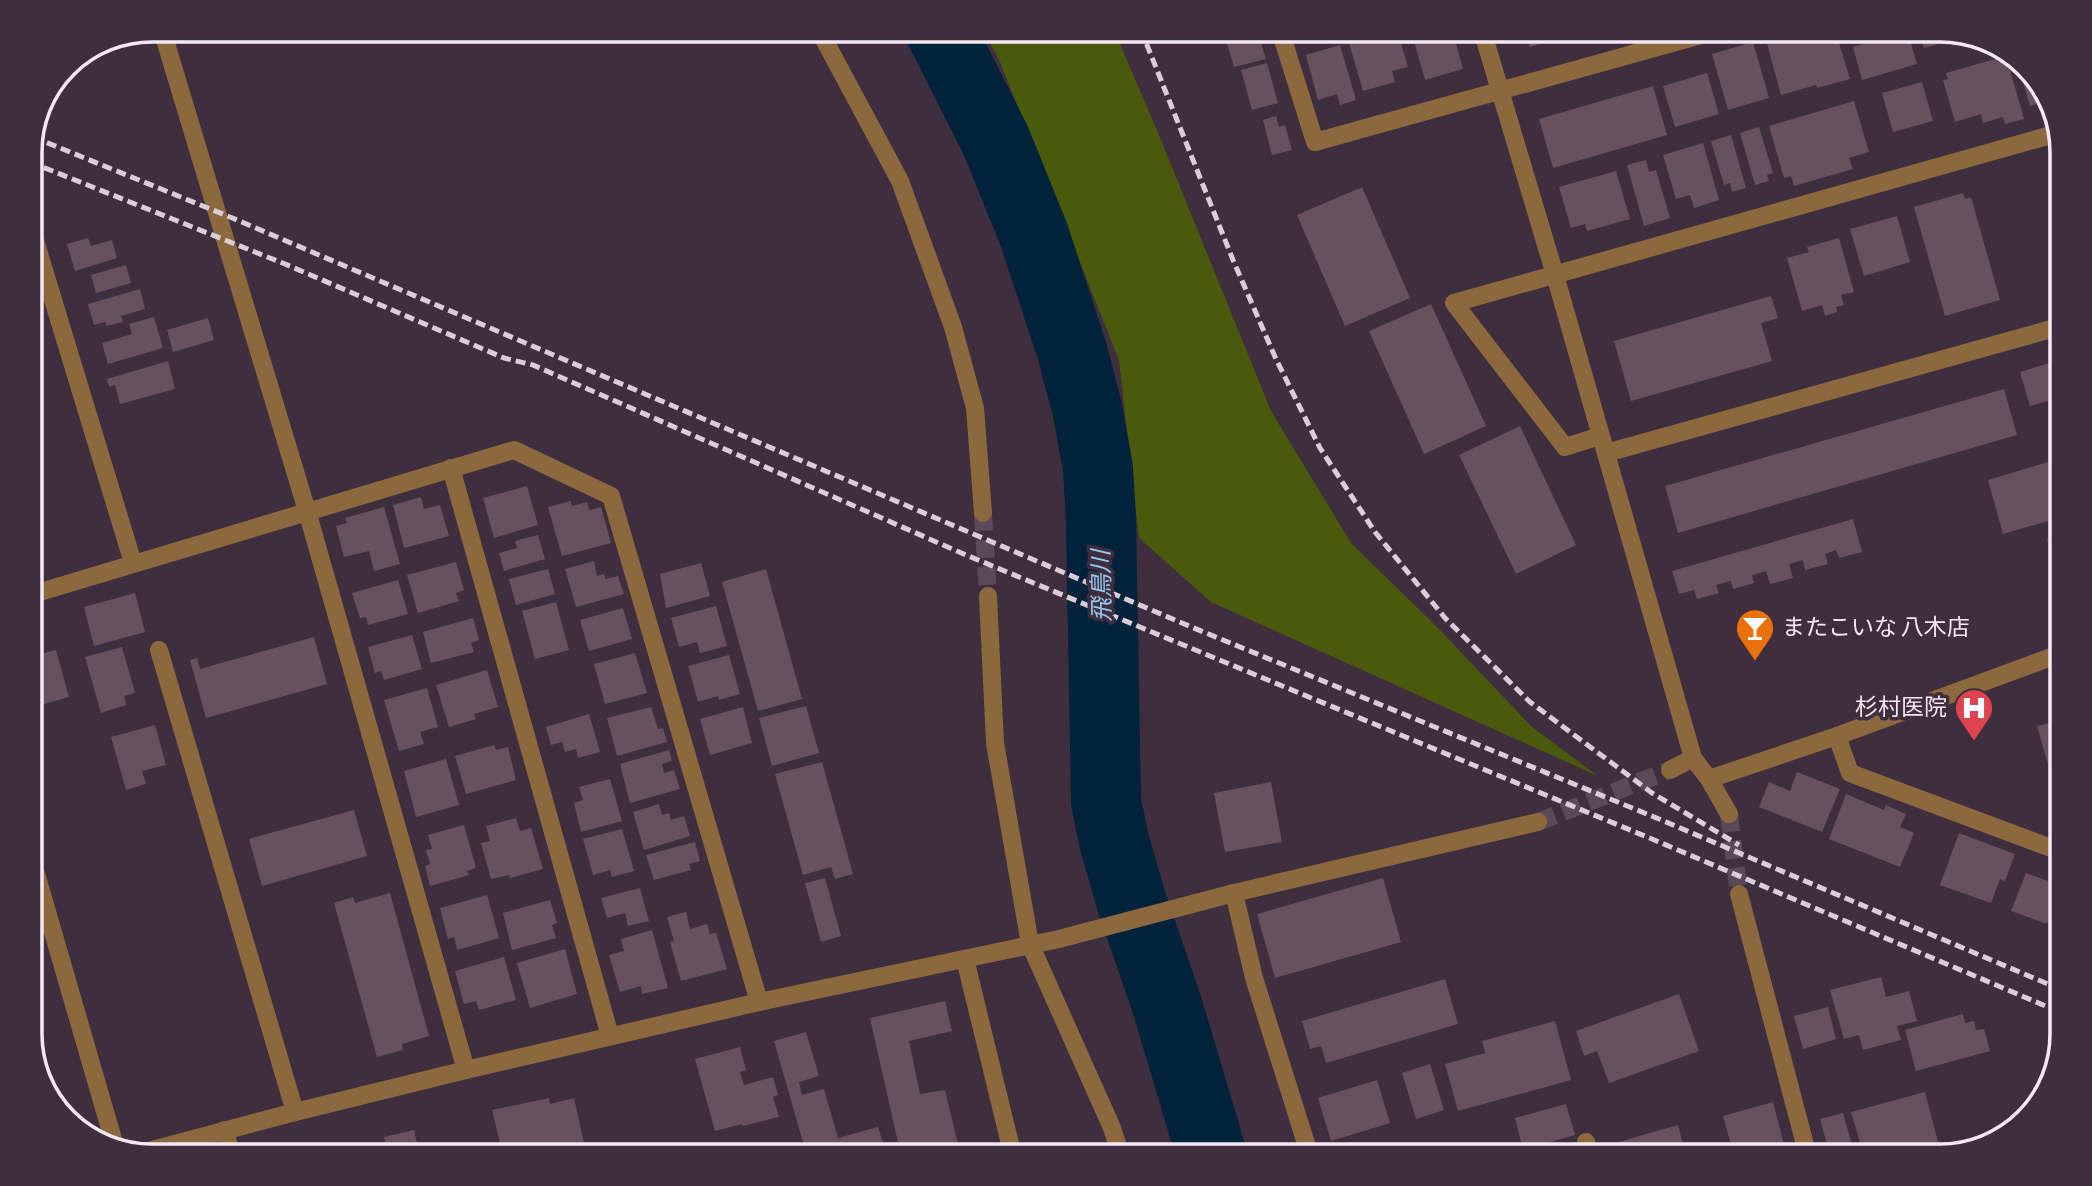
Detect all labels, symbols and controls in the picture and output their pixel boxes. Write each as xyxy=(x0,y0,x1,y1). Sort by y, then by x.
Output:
water label: 飛鳥川 xyxy=(1087,547,1117,622)
bar icon: またこいな 八木店 xyxy=(1734,607,1776,662)
place label: またこいな 八木店 xyxy=(1782,614,1970,642)
hospital icon: 杉村医院 xyxy=(1953,687,1995,742)
place label: 杉村医院 xyxy=(1855,694,1947,722)

